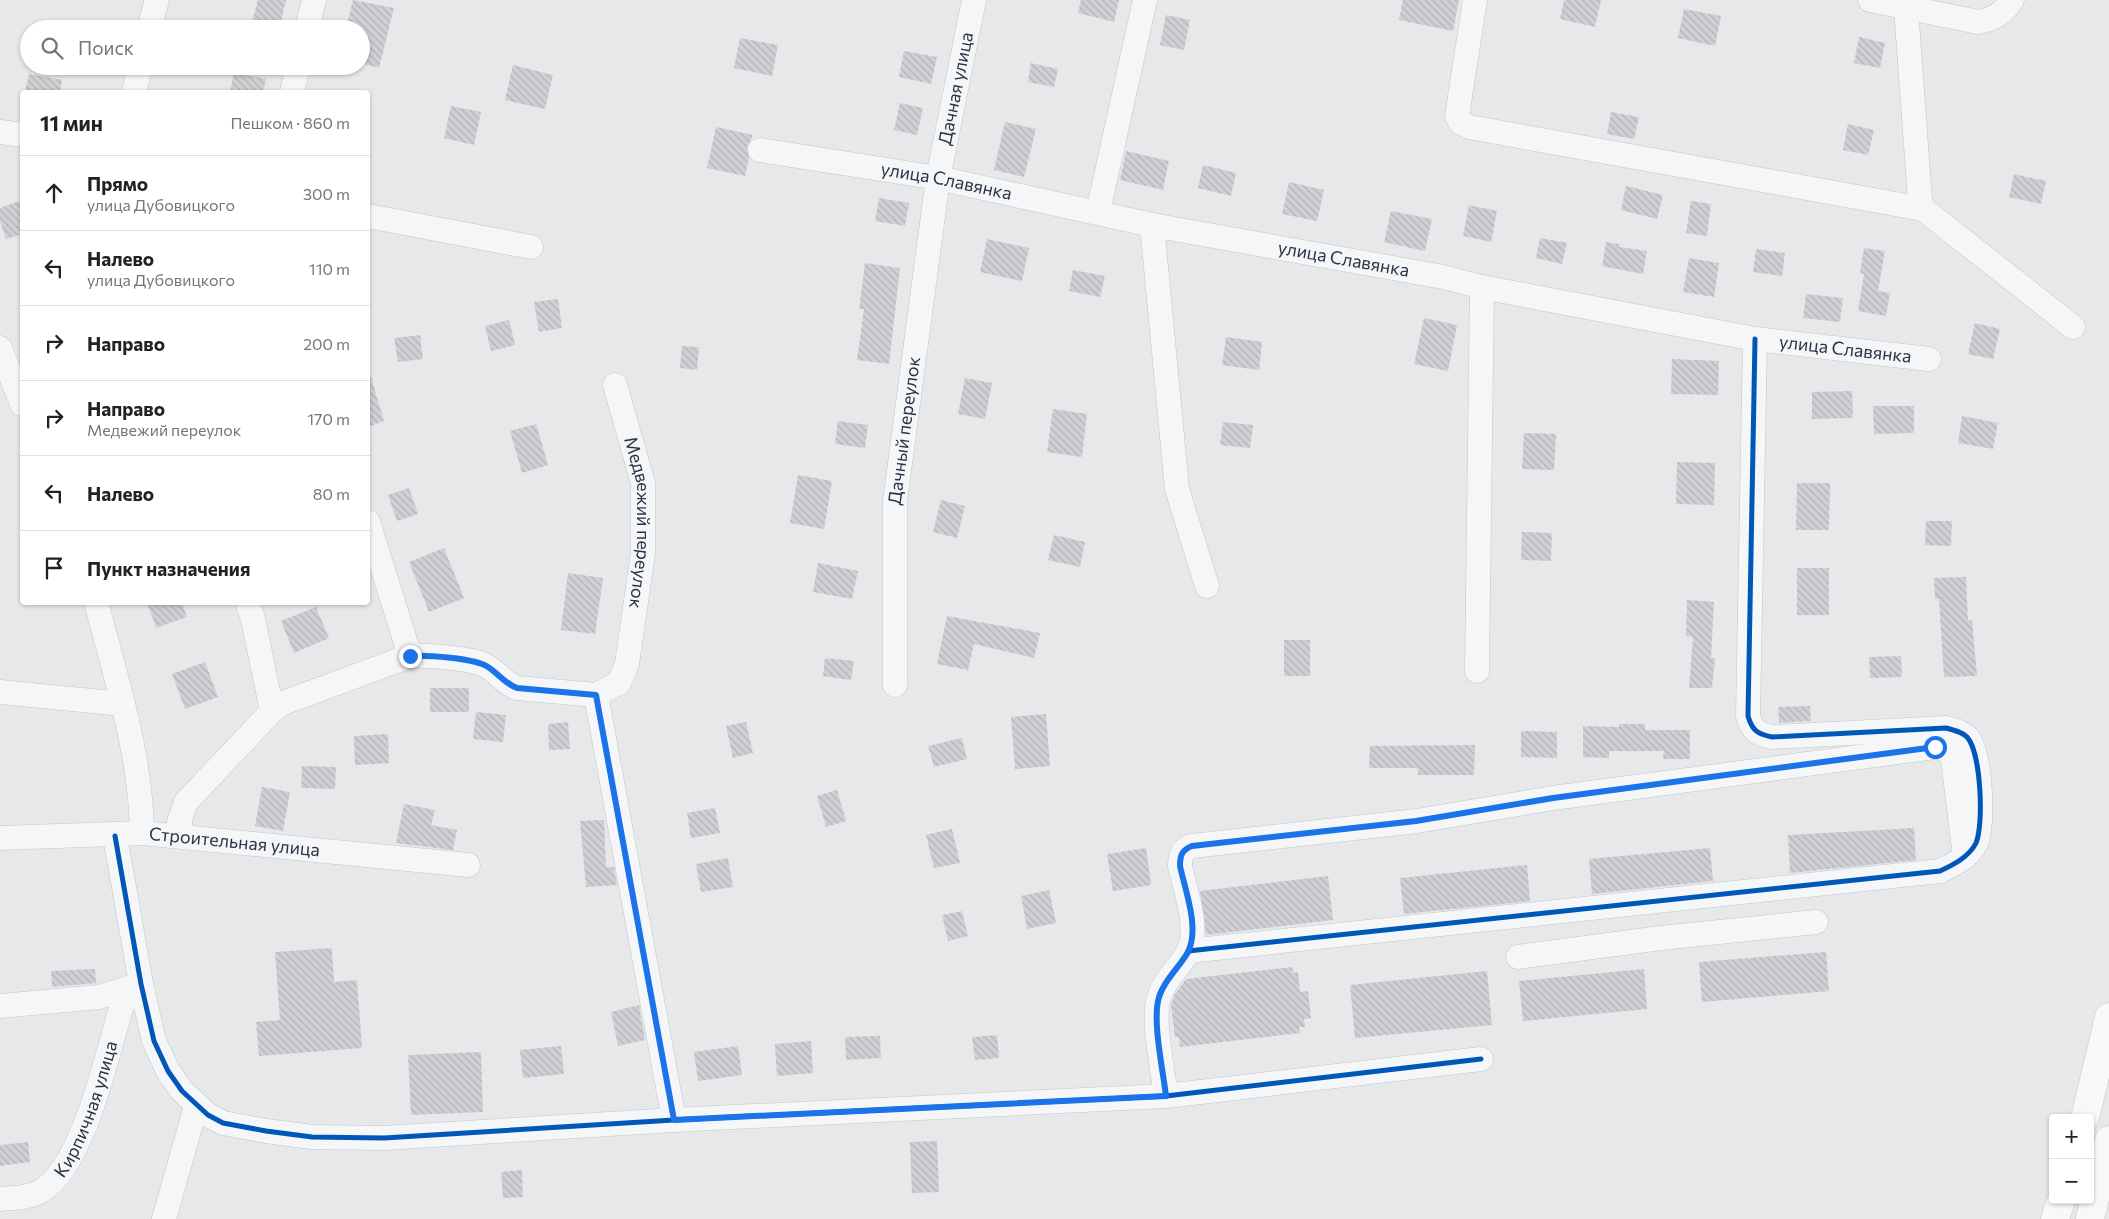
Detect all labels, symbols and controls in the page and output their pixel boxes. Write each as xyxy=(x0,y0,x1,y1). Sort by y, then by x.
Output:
search box xyxy=(20,20,370,75)
street label: Дачная улица xyxy=(933,30,977,147)
icon: search xyxy=(38,34,66,62)
text: Поиск xyxy=(78,36,134,59)
text: 11 мин xyxy=(40,110,103,135)
text: Пешком · 860 m xyxy=(230,113,350,132)
street label: улица Славянка xyxy=(879,157,1014,204)
text: Прямо xyxy=(87,172,148,195)
icon: ahead xyxy=(40,179,68,207)
text: 300 m xyxy=(303,184,350,203)
text: улица Дубовицкого xyxy=(87,195,235,214)
street label: улица Славянка xyxy=(1276,236,1411,281)
text: Налево xyxy=(87,247,154,270)
icon: left xyxy=(40,254,68,282)
text: 110 m xyxy=(309,259,350,278)
text: улица Дубовицкого xyxy=(87,270,235,289)
icon: right xyxy=(40,329,68,357)
street label: улица Славянка xyxy=(1778,330,1913,367)
text: Направо xyxy=(87,332,165,355)
text: 200 m xyxy=(303,334,350,353)
street label: Дачный переулок xyxy=(883,355,924,506)
text: Направо xyxy=(87,397,165,420)
icon: right xyxy=(40,404,68,432)
text: 170 m xyxy=(307,409,350,428)
text: Медвежий переулок xyxy=(87,420,241,439)
street label: Медвежий переулок xyxy=(620,434,655,610)
icon: left xyxy=(40,479,68,507)
text: Налево xyxy=(87,482,154,505)
text: 80 m xyxy=(313,484,350,503)
icon: arrive xyxy=(40,554,68,582)
text: Пункт назначения xyxy=(87,557,250,580)
route end xyxy=(399,645,422,668)
route start xyxy=(1924,736,1947,759)
street label: Строительная улица xyxy=(148,822,321,860)
street label: Кирпичная улица xyxy=(49,1038,121,1181)
map controls xyxy=(2049,1114,2094,1204)
button: + xyxy=(2049,1114,2094,1159)
button: − xyxy=(2049,1159,2094,1204)

